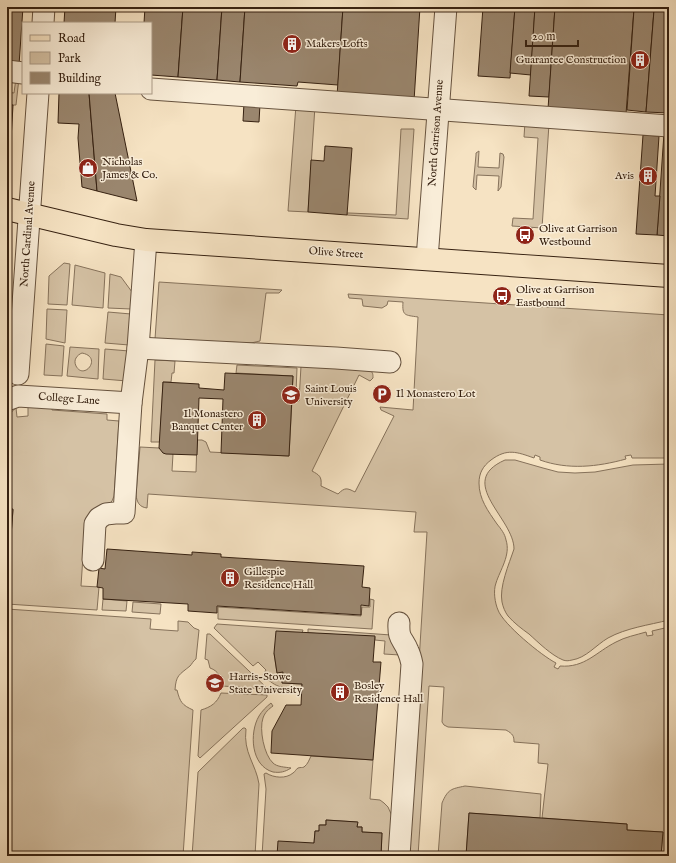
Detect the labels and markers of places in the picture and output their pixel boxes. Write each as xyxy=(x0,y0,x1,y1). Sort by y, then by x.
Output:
building icon: Makers Lofts xyxy=(281,33,303,55)
place label: Makers Lofts xyxy=(306,37,368,51)
building icon: Guarantee Construction xyxy=(629,49,651,71)
place label: Guarantee Construction xyxy=(516,53,626,67)
place label: Nicholas James & Co. xyxy=(100,155,158,182)
shop icon: Nicholas James & Co. xyxy=(77,157,99,179)
building icon: Avis xyxy=(637,165,659,187)
place label: Avis xyxy=(614,169,634,183)
place label: Olive at Garrison Westbound xyxy=(539,222,617,249)
bus stop icon: Olive at Garrison Westbound xyxy=(514,224,536,246)
place label: Olive at Garrison Eastbound xyxy=(516,283,594,310)
bus stop icon: Olive at Garrison Eastbound xyxy=(491,285,513,307)
place label: Saint Louis University xyxy=(305,382,357,409)
parking icon: Il Monastero Lot xyxy=(371,383,393,405)
school or university icon: Saint Louis University xyxy=(280,384,302,406)
place label: Il Monastero Lot xyxy=(396,387,476,401)
place label: Il Monastero Banquet Center xyxy=(171,407,243,434)
building icon: Il Monastero Banquet Center xyxy=(246,409,268,431)
place label: Gillespie Residence Hall xyxy=(244,565,313,592)
building icon: Gillespie Residence Hall xyxy=(219,567,241,589)
place label: Harris-Stowe State University xyxy=(229,670,303,697)
school or university icon: Harris-Stowe State University xyxy=(204,672,226,694)
place label: Bosley Residence Hall xyxy=(354,679,423,706)
building icon: Bosley Residence Hall xyxy=(329,681,351,703)

